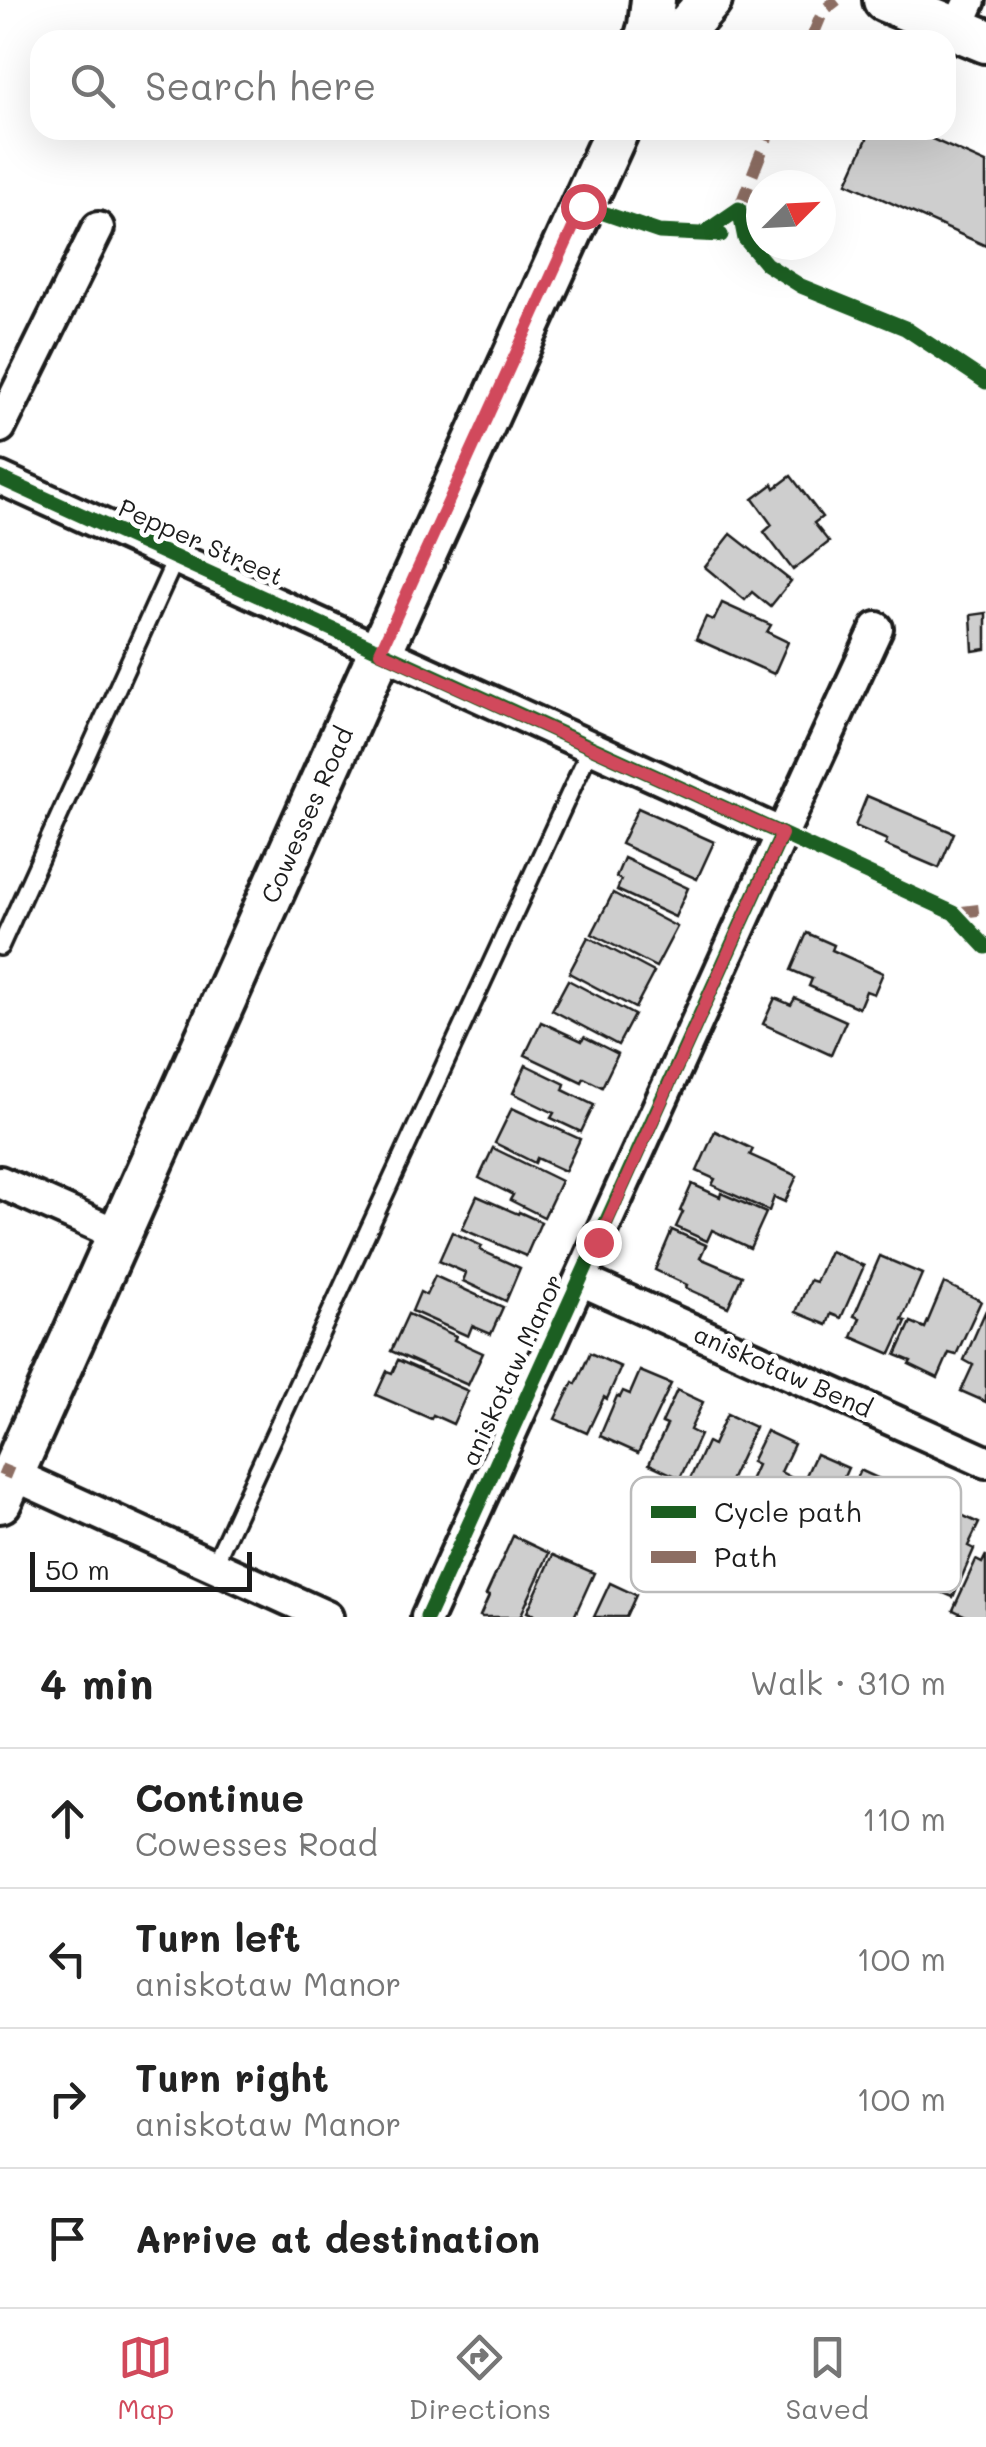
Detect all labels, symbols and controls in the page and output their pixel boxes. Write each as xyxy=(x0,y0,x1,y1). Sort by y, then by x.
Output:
search box xyxy=(30,30,956,140)
icon: search xyxy=(65,58,120,113)
text: Search here xyxy=(145,60,376,110)
north arrow xyxy=(746,170,836,260)
route start xyxy=(561,184,607,230)
street label: Pepper Street xyxy=(114,490,289,592)
street label: Cowesses Road xyxy=(253,721,359,908)
route end xyxy=(576,1220,622,1266)
street label: aniskotaw Manor xyxy=(453,1269,570,1471)
street label: aniskotaw Bend xyxy=(689,1316,878,1424)
legend xyxy=(631,1477,961,1592)
text: Cycle path xyxy=(714,1493,861,1529)
text: Path xyxy=(714,1538,777,1574)
scale bar xyxy=(30,1547,252,1592)
text: 50 m xyxy=(45,1551,110,1587)
text: 4 min xyxy=(40,1655,153,1710)
text: Walk · 310 m xyxy=(750,1661,946,1703)
text: Continue xyxy=(135,1772,304,1822)
icon: ahead xyxy=(40,1791,95,1846)
text: 110 m xyxy=(862,1797,946,1839)
text: Cowesses Road xyxy=(135,1822,378,1864)
text: Turn left xyxy=(135,1912,301,1962)
icon: left xyxy=(40,1931,95,1986)
text: 100 m xyxy=(856,1937,946,1979)
text: aniskotaw Manor xyxy=(135,1962,401,2004)
text: Turn right xyxy=(135,2052,329,2102)
icon: right xyxy=(40,2071,95,2126)
text: 100 m xyxy=(856,2077,946,2119)
text: aniskotaw Manor xyxy=(135,2102,401,2144)
icon: arrive xyxy=(40,2211,95,2266)
text: Arrive at destination xyxy=(135,2213,540,2263)
tab: Map xyxy=(117,2330,174,2426)
tab: Directions xyxy=(409,2330,551,2426)
tab: Saved xyxy=(786,2330,869,2426)

